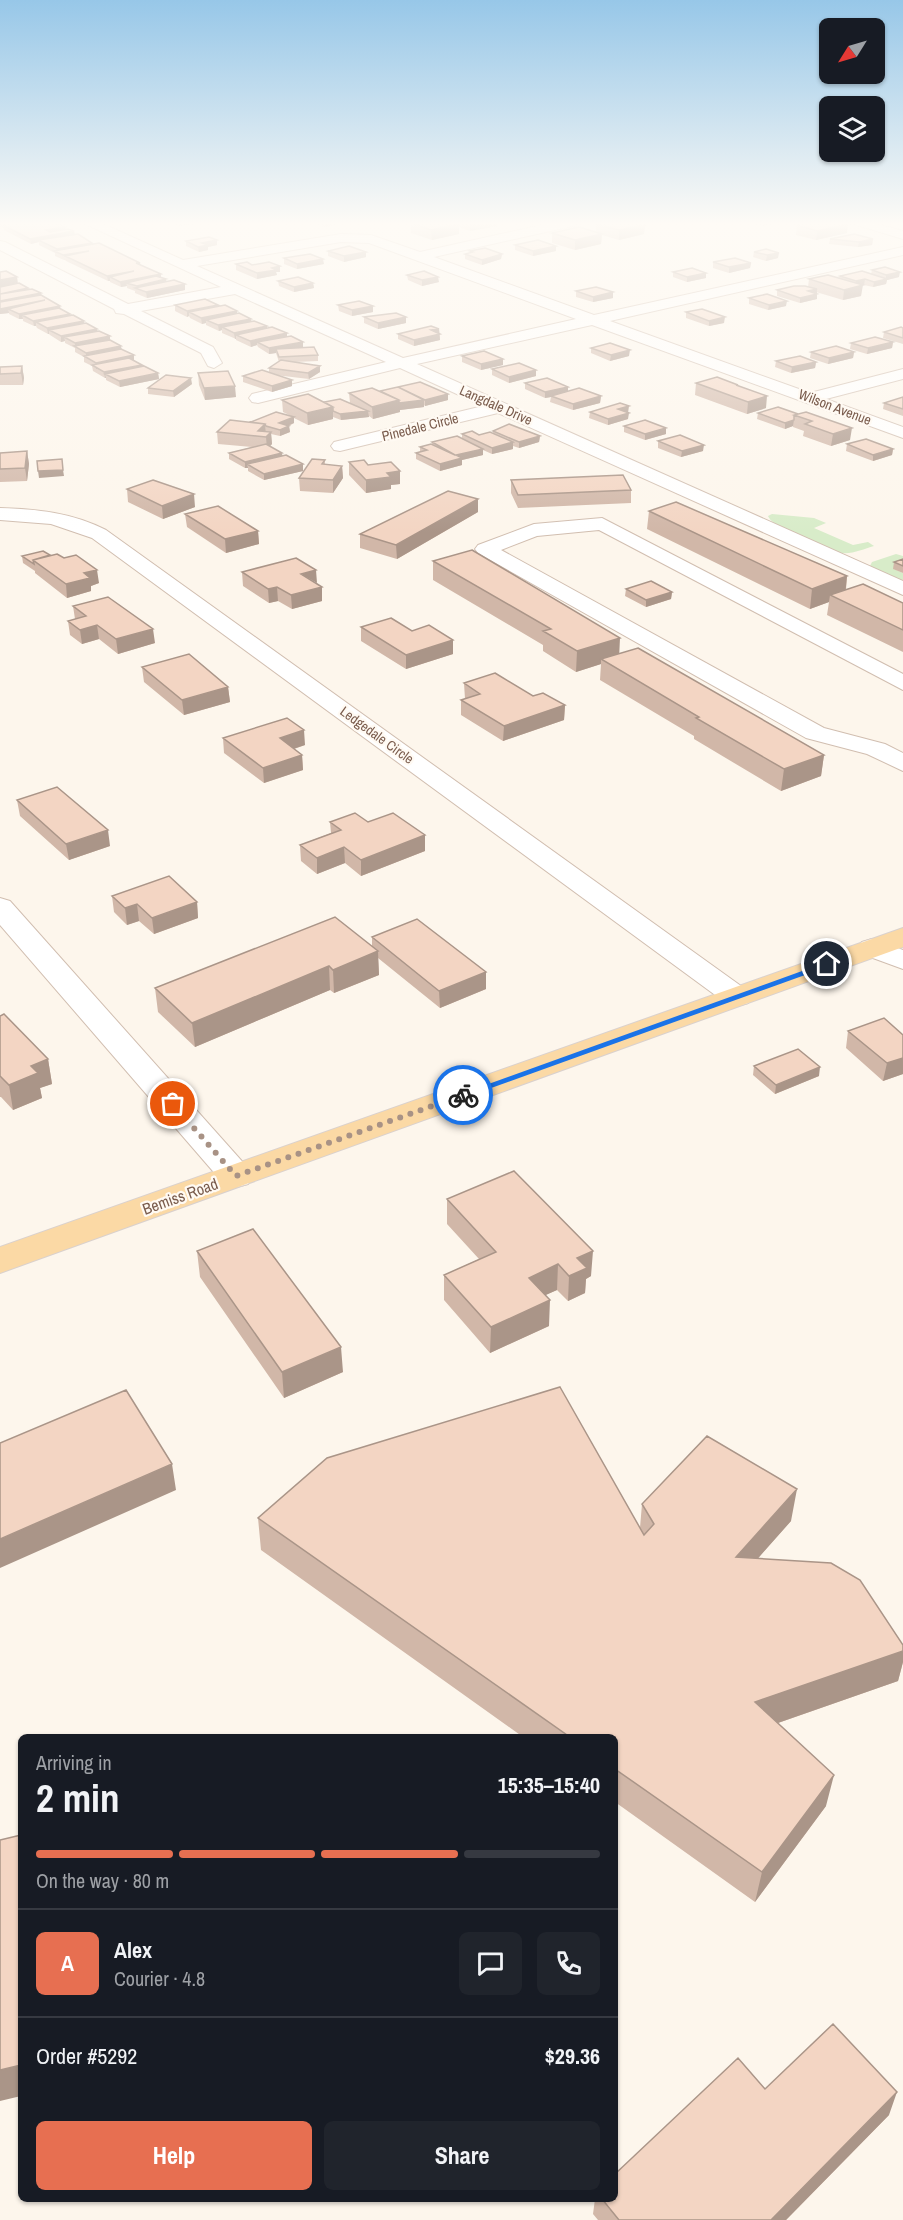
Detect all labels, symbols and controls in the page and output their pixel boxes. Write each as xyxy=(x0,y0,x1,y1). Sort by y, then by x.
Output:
north arrow xyxy=(819,18,885,84)
map controls xyxy=(819,18,885,162)
button: layers xyxy=(819,96,885,162)
street label: Langdale Drive xyxy=(457,381,535,429)
street label: Wilson Avenue xyxy=(796,385,874,429)
street label: Pinedale Circle xyxy=(380,409,460,445)
street label: Ledgedale Circle xyxy=(337,702,417,768)
pin xyxy=(801,938,852,989)
icon: home xyxy=(810,947,843,980)
courier xyxy=(433,1065,493,1125)
pin xyxy=(147,1078,198,1129)
icon: bike xyxy=(447,1079,480,1112)
icon: bag xyxy=(156,1087,189,1120)
street label: Bemiss Road xyxy=(139,1172,221,1220)
text: Arriving in xyxy=(36,1749,112,1776)
text: 15:35–15:40 xyxy=(498,1770,600,1800)
text: 2 min xyxy=(36,1772,120,1824)
text: On the way · 80 m xyxy=(36,1867,169,1894)
button: chat xyxy=(459,1932,522,1995)
button: phone xyxy=(537,1932,600,1995)
text: Alex xyxy=(114,1935,152,1965)
text: A xyxy=(61,1948,74,1978)
text: Courier · 4.8 xyxy=(114,1965,205,1992)
text: Order #5292 xyxy=(36,2041,137,2071)
text: $29.36 xyxy=(545,2041,600,2071)
button: Help xyxy=(36,2121,312,2190)
button: Share xyxy=(324,2121,600,2190)

